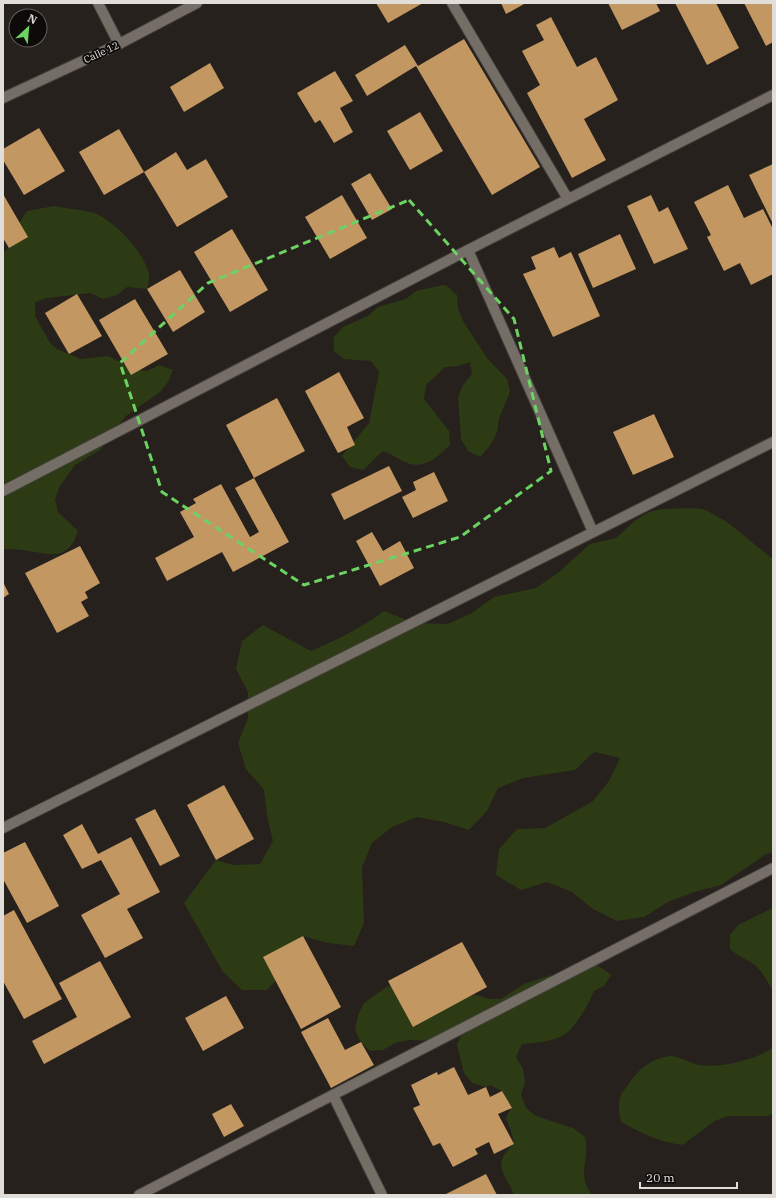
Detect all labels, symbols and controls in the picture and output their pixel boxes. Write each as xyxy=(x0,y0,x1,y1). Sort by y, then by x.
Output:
north arrow xyxy=(8,8,48,48)
text: N xyxy=(25,11,40,27)
street label: Calle 12 xyxy=(81,39,121,66)
scale bar xyxy=(640,1164,737,1190)
text: 20 m xyxy=(646,1170,675,1185)

